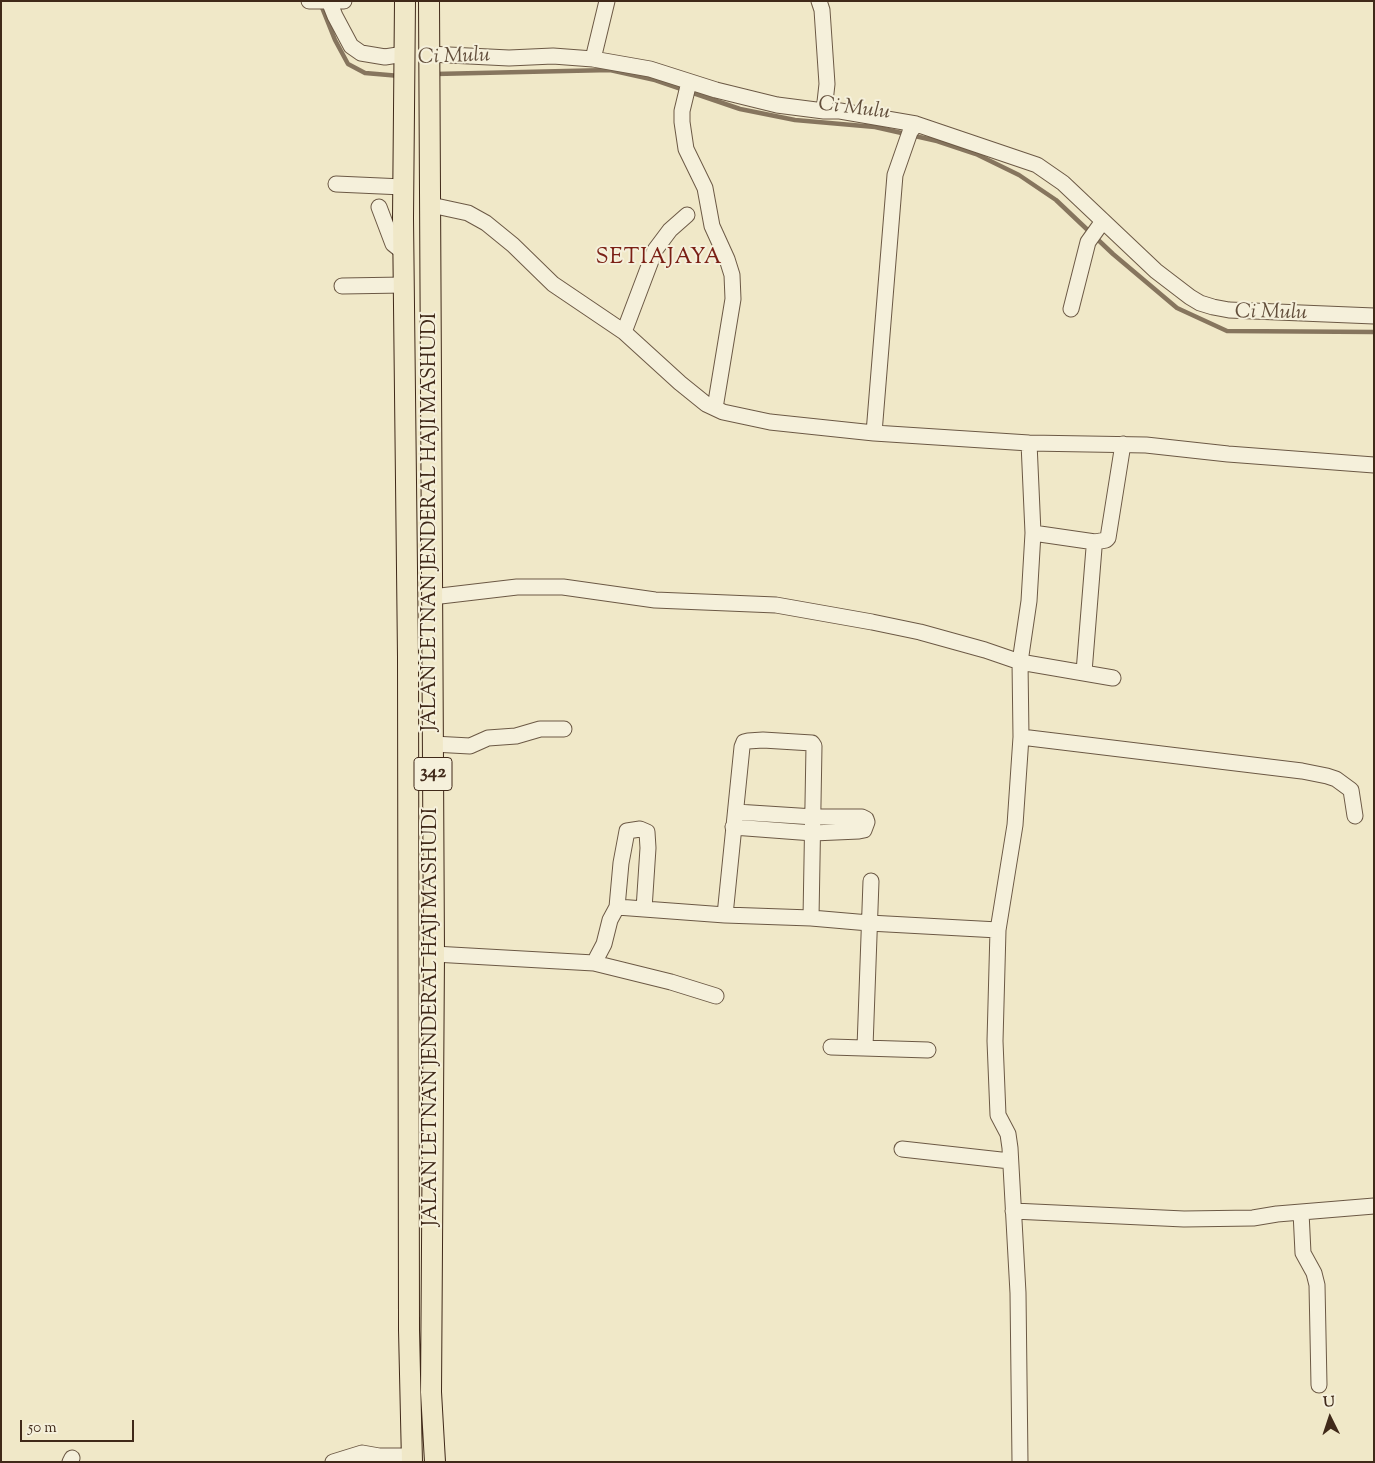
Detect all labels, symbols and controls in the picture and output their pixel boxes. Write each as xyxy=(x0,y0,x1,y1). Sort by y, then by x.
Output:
water label: Ci Mulu xyxy=(417,44,491,72)
water label: Ci Mulu xyxy=(817,93,891,127)
district label: SETIAJAYA xyxy=(594,246,724,272)
water label: Ci Mulu xyxy=(1235,301,1307,327)
street label: JALAN LETNAN JENDERAL HAJI MASHUDI xyxy=(420,313,444,731)
road number: 342 xyxy=(414,758,452,791)
street label: JALAN LETNAN JENDERAL HAJI MASHUDI xyxy=(421,808,445,1226)
north arrow xyxy=(1305,1393,1355,1443)
text: U xyxy=(1323,1393,1335,1413)
scale bar xyxy=(22,1410,136,1442)
text: 50 m xyxy=(28,1418,57,1439)

